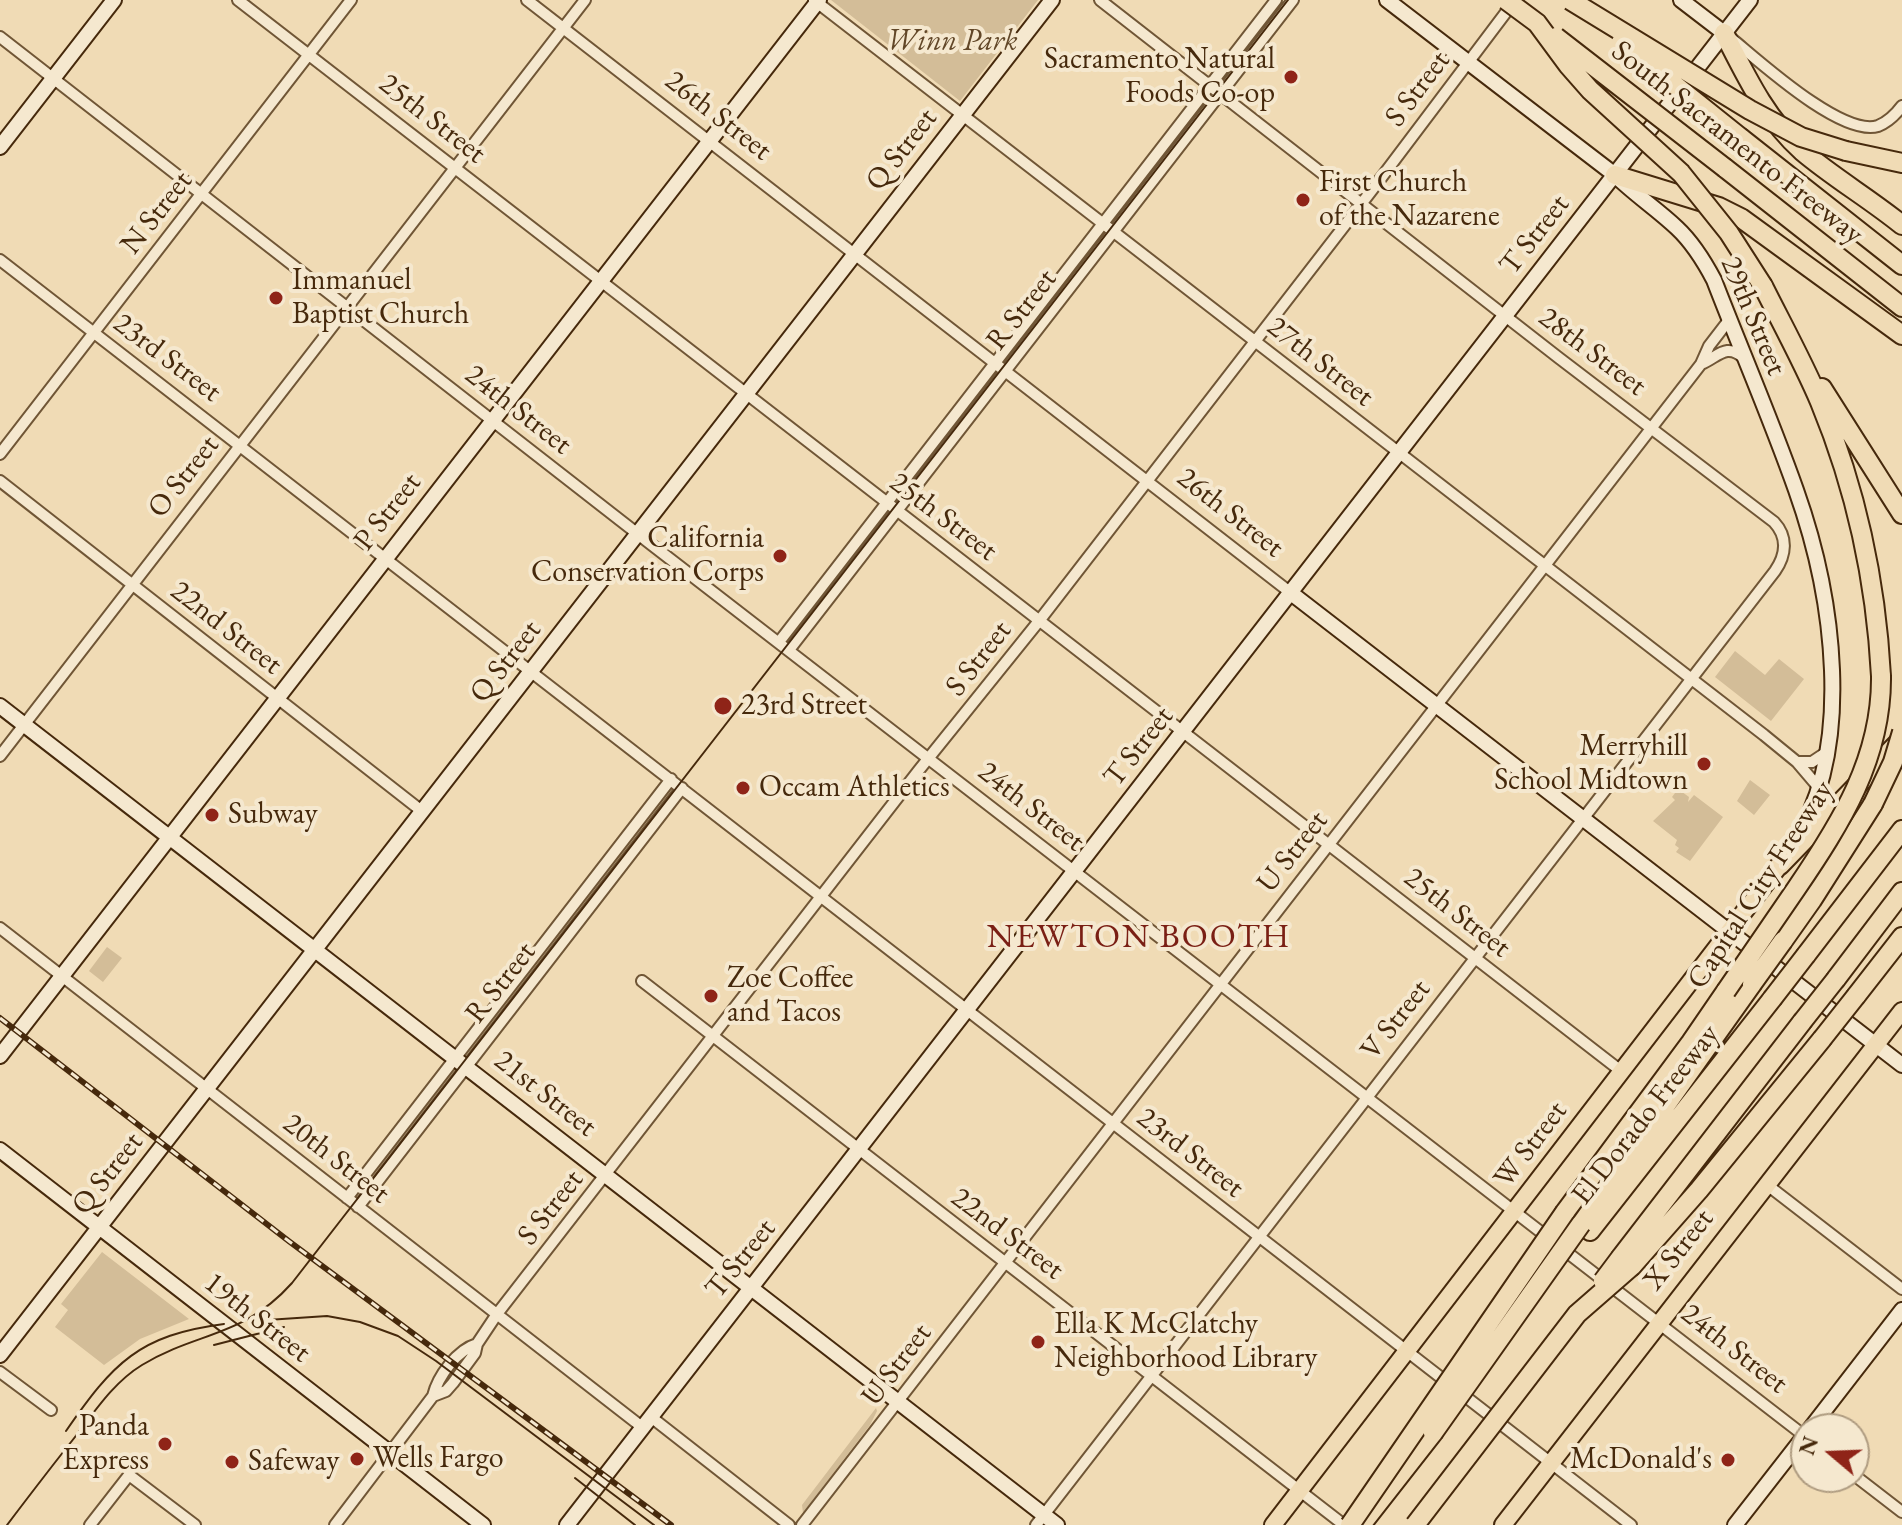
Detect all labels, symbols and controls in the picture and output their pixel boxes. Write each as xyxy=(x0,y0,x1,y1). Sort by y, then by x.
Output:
park label: Winn Park xyxy=(886,24,1018,60)
street label: South Sacramento Freeway xyxy=(1604,33,1870,253)
place label: Sacramento Natural Foods Co-op xyxy=(1044,42,1275,112)
street label: S Street xyxy=(1378,44,1458,134)
street label: 26th Street xyxy=(657,63,779,169)
street label: 25th Street xyxy=(371,66,493,172)
marker: Sacramento Natural Foods Co-op xyxy=(1282,68,1300,86)
street label: Q Street xyxy=(859,102,945,198)
street label: N Street xyxy=(113,164,201,262)
place label: First Church of the Nazarene xyxy=(1319,165,1500,236)
street label: T Street xyxy=(1492,188,1578,282)
marker: First Church of the Nazarene xyxy=(1294,191,1312,209)
street label: 29th Street xyxy=(1712,251,1794,381)
street label: R Street xyxy=(979,262,1065,358)
place label: Immanuel Baptist Church xyxy=(292,263,469,334)
marker: Immanuel Baptist Church xyxy=(267,289,285,307)
street label: 28th Street xyxy=(1531,300,1653,404)
street label: 23rd Street xyxy=(106,306,228,410)
street label: 27th Street xyxy=(1259,309,1381,415)
street label: 24th Street xyxy=(457,357,579,463)
street label: O Street xyxy=(141,429,227,525)
street label: 26th Street xyxy=(1169,460,1291,566)
street label: 25th Street xyxy=(882,465,1004,569)
street label: P Street xyxy=(347,466,429,558)
place label: California Conservation Corps xyxy=(531,521,764,592)
marker: California Conservation Corps xyxy=(771,547,789,565)
street label: 22nd Street xyxy=(163,573,289,683)
street label: Q Street xyxy=(463,614,549,710)
street label: S Street xyxy=(938,614,1020,704)
place label: 23rd Street xyxy=(741,688,867,724)
marker: 23rd Street xyxy=(712,695,734,717)
street label: T Street xyxy=(1096,700,1182,794)
place label: Merryhill School Midtown xyxy=(1494,729,1688,800)
street label: 24th Street xyxy=(970,754,1092,860)
marker: Merryhill School Midtown xyxy=(1695,755,1713,773)
place label: Occam Athletics xyxy=(759,770,950,806)
street label: Capital City Freeway xyxy=(1680,774,1842,996)
marker: Occam Athletics xyxy=(734,779,752,797)
place label: Subway xyxy=(228,797,318,833)
street label: U Street xyxy=(1250,804,1336,900)
marker: Subway xyxy=(203,806,221,824)
street label: 25th Street xyxy=(1396,860,1518,966)
district label: NEWTON BOOTH xyxy=(987,918,1291,958)
street label: R Street xyxy=(458,935,544,1031)
place label: Zoe Coffee and Tacos xyxy=(727,961,853,1032)
street label: V Street xyxy=(1353,973,1439,1067)
marker: Zoe Coffee and Tacos xyxy=(702,987,720,1005)
street label: El Dorado Freeway xyxy=(1564,1018,1728,1212)
street label: 21st Street xyxy=(487,1043,603,1145)
street label: W Street xyxy=(1487,1094,1575,1196)
street label: 23rd Street xyxy=(1129,1100,1251,1206)
street label: 20th Street xyxy=(275,1106,397,1212)
street label: Q Street xyxy=(65,1126,151,1222)
street label: S Street xyxy=(510,1163,592,1253)
street label: 22nd Street xyxy=(944,1180,1070,1288)
street label: X Street xyxy=(1636,1202,1722,1298)
street label: T Street xyxy=(698,1212,784,1306)
street label: 19th Street xyxy=(196,1265,318,1371)
street label: 24th Street xyxy=(1673,1296,1795,1402)
place label: Ella K McClatchy Neighborhood Library xyxy=(1054,1307,1317,1378)
street label: U Street xyxy=(854,1317,940,1413)
marker: Ella K McClatchy Neighborhood Library xyxy=(1029,1333,1047,1351)
place label: Panda Express xyxy=(63,1409,149,1480)
north arrow xyxy=(1790,1413,1870,1493)
text: N xyxy=(1792,1433,1825,1459)
marker: Panda Express xyxy=(156,1435,174,1453)
place label: Wells Fargo xyxy=(373,1441,504,1477)
place label: McDonald's xyxy=(1570,1442,1712,1478)
place label: Safeway xyxy=(248,1444,339,1480)
marker: Wells Fargo xyxy=(348,1450,366,1468)
marker: McDonald's xyxy=(1719,1451,1737,1469)
marker: Safeway xyxy=(223,1453,241,1471)

